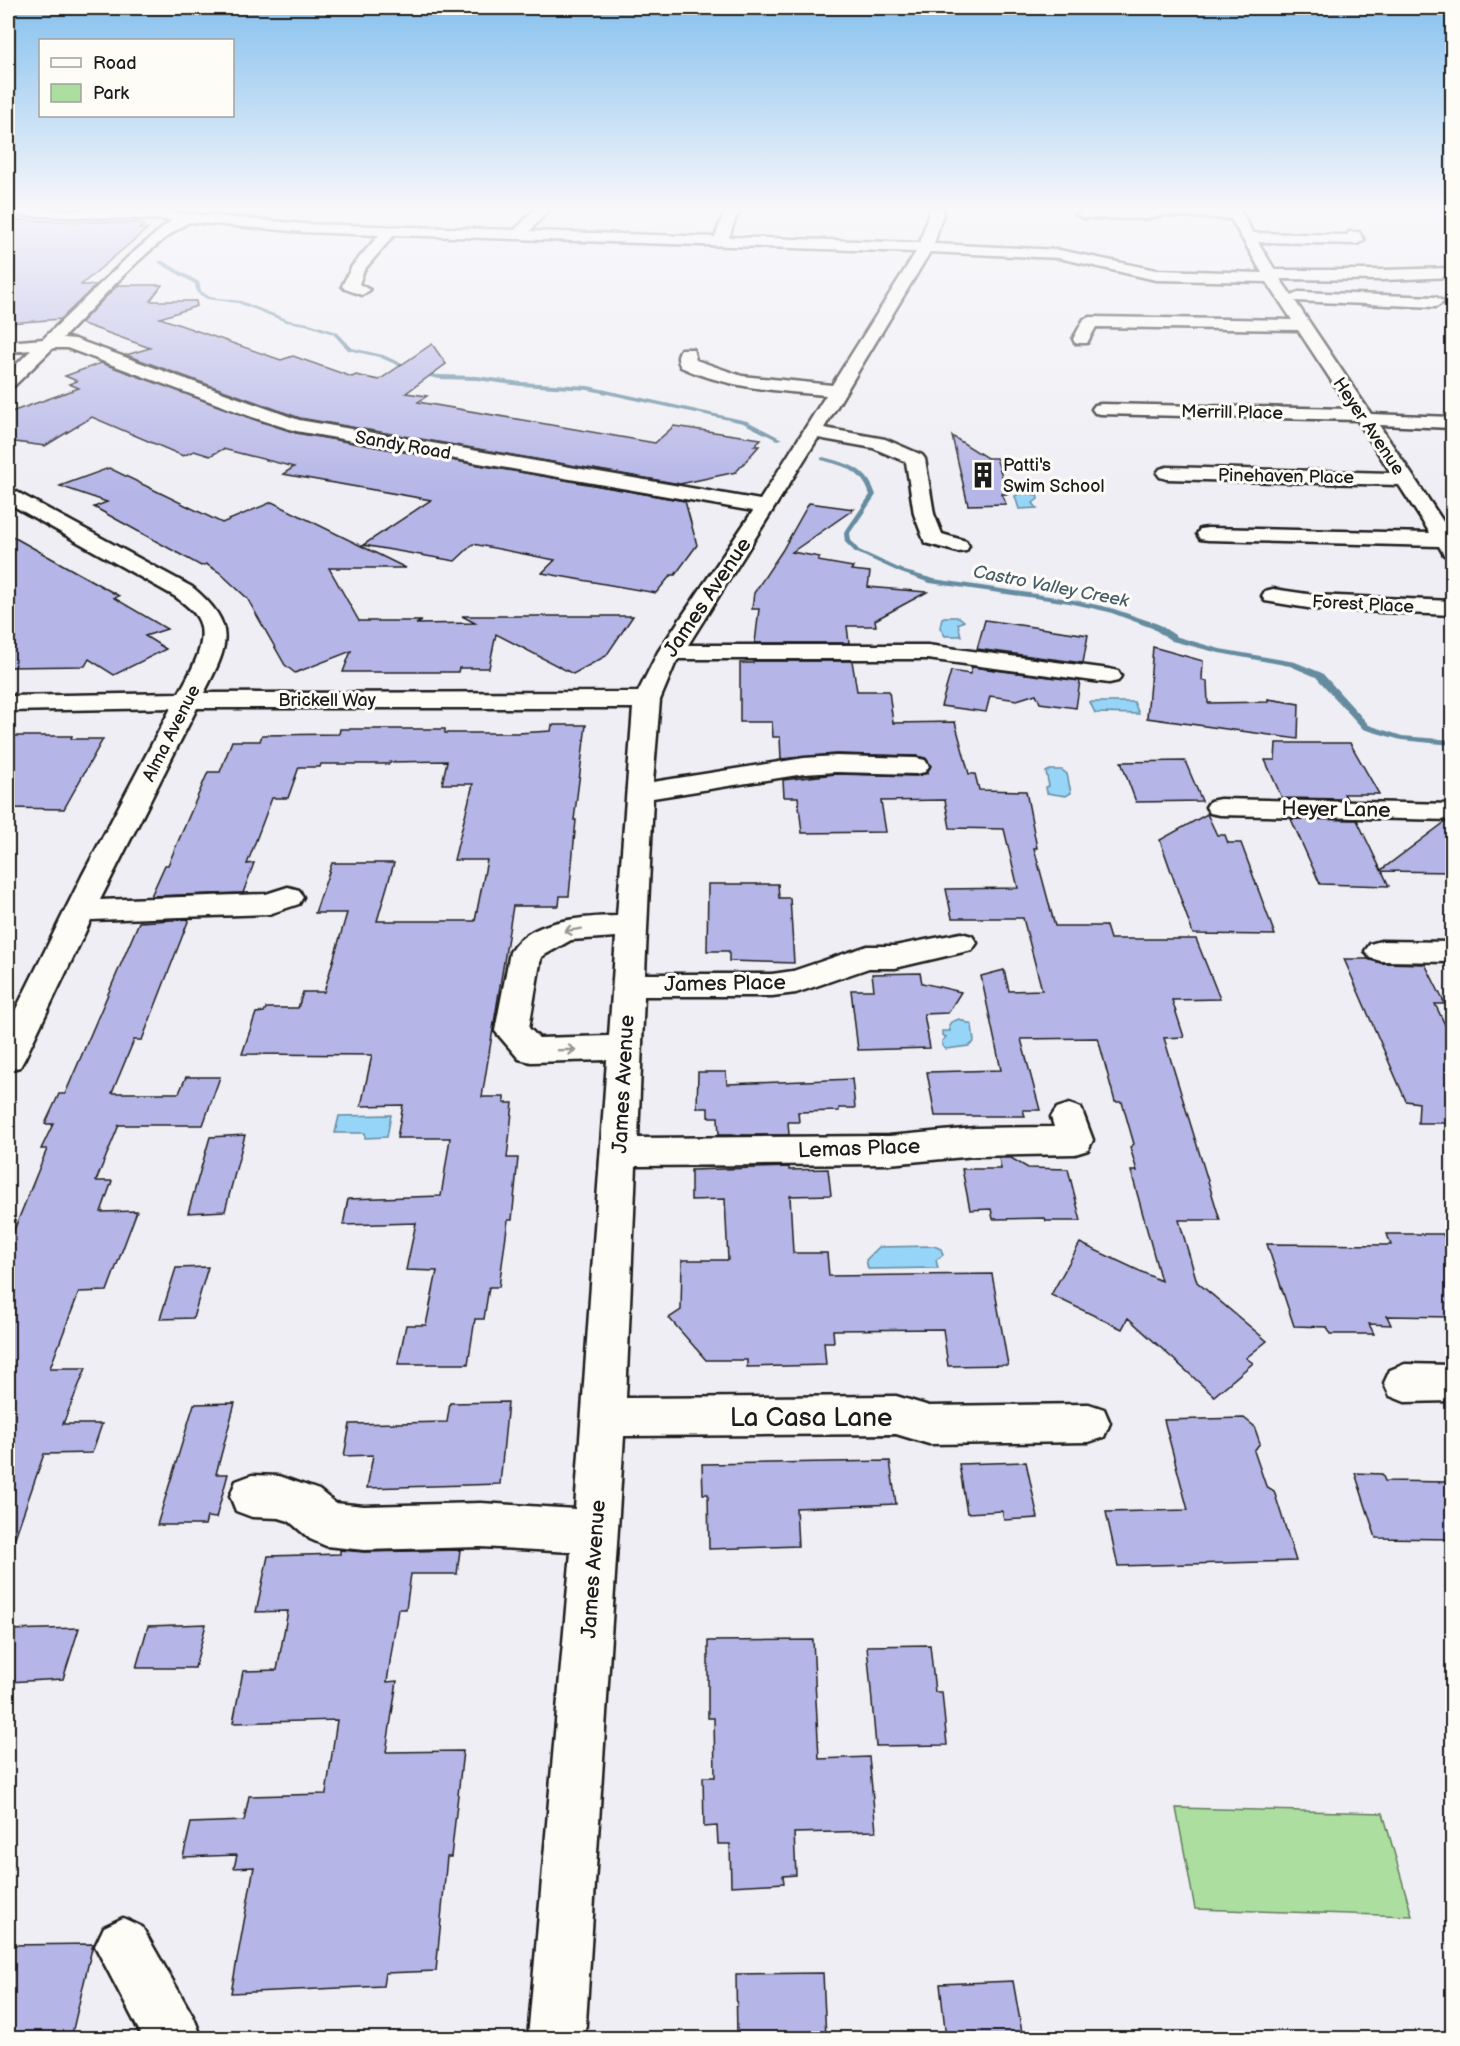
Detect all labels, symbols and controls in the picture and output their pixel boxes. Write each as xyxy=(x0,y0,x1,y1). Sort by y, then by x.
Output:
legend xyxy=(39,39,234,117)
text: Road xyxy=(93,53,137,74)
text: Park xyxy=(93,83,129,104)
street label: Heyer Avenue xyxy=(1328,374,1409,479)
street label: Merrill Place xyxy=(1181,401,1283,424)
street label: Sandy Road xyxy=(353,427,452,464)
place label: Patti's Swim School xyxy=(1003,455,1104,497)
building icon: Patti's Swim School xyxy=(968,460,998,490)
street label: Pinehaven Place xyxy=(1218,465,1355,488)
street label: James Avenue xyxy=(658,533,757,662)
water label: Castro Valley Creek xyxy=(971,561,1132,612)
street label: Forest Place xyxy=(1311,591,1415,618)
street label: Alma Avenue xyxy=(138,681,205,785)
street label: Brickell Way xyxy=(278,690,377,711)
street label: Heyer Lane xyxy=(1281,796,1391,823)
one-way arrow xyxy=(563,925,583,936)
street label: James Place xyxy=(664,970,786,997)
street label: James Avenue xyxy=(607,1014,640,1154)
one-way arrow xyxy=(556,1044,576,1056)
street label: Lemas Place xyxy=(797,1134,921,1163)
street label: La Casa Lane xyxy=(730,1403,892,1434)
street label: James Avenue xyxy=(576,1499,611,1639)

